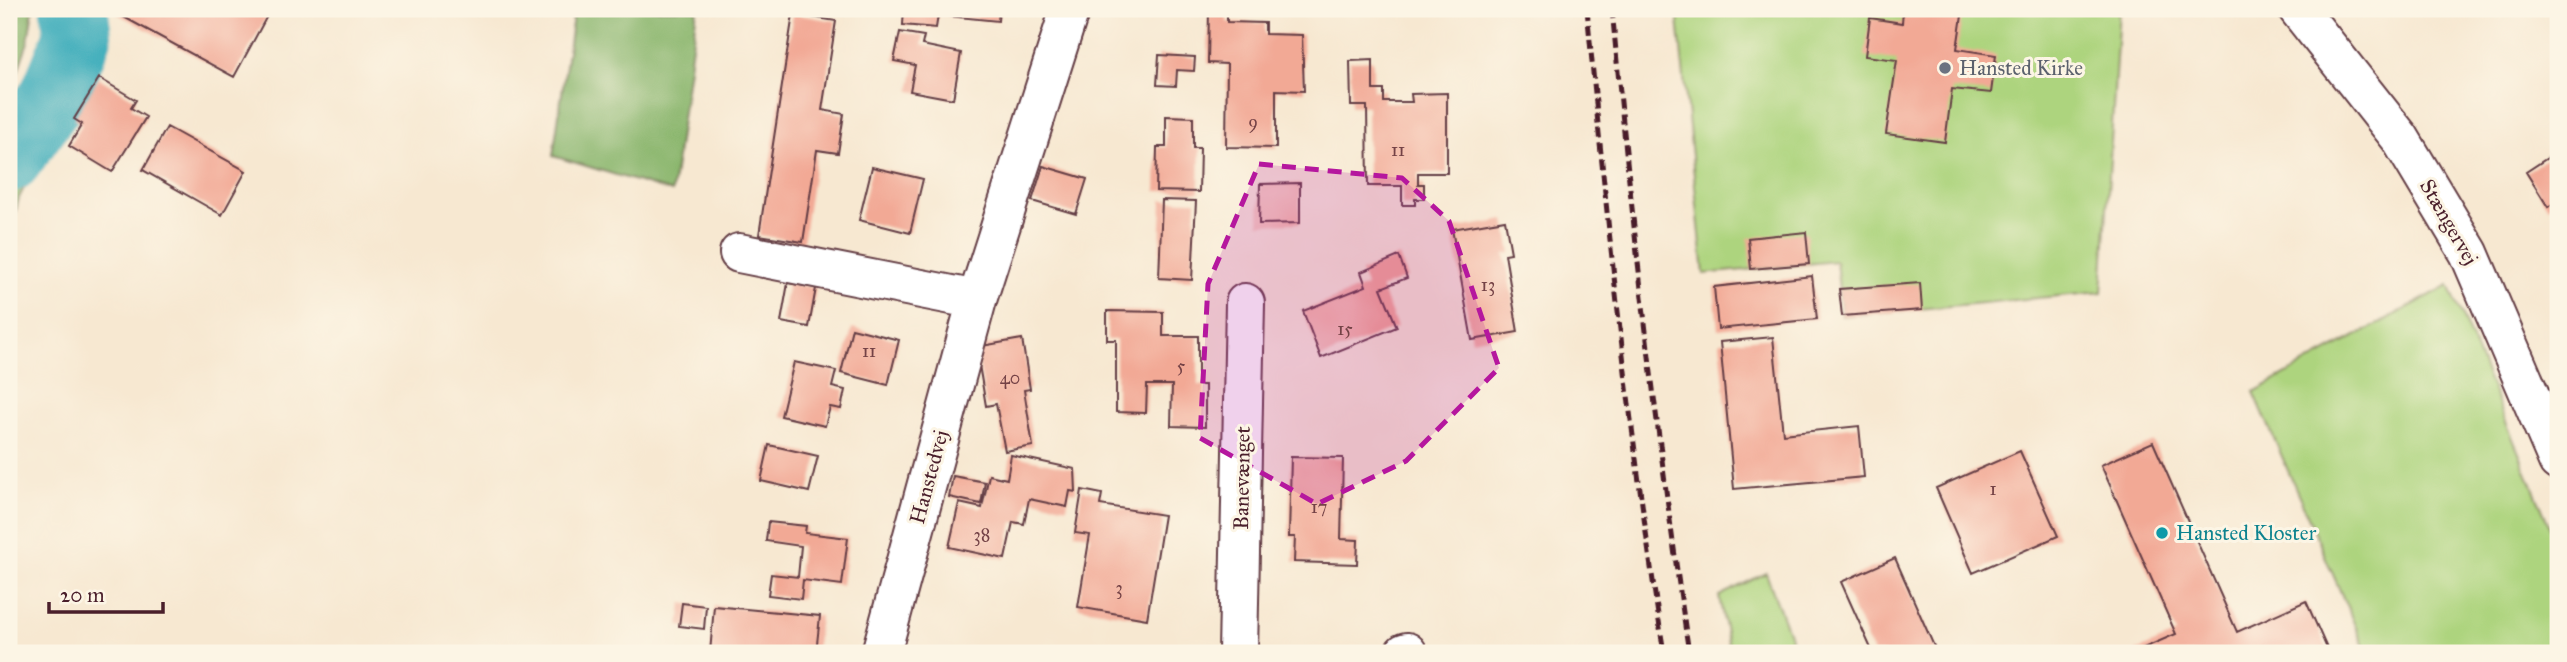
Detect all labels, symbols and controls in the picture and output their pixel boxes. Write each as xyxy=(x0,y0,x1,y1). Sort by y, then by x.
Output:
place label: Hansted Kirke xyxy=(1959,55,2083,81)
marker: Hansted Kirke xyxy=(1937,60,1953,76)
house number: 9 xyxy=(1248,111,1258,133)
house number: 11 xyxy=(1391,139,1405,161)
street label: Stængervej xyxy=(2414,174,2484,270)
house number: 13 xyxy=(1481,274,1495,296)
house number: 15 xyxy=(1337,318,1353,340)
house number: 11 xyxy=(862,340,876,362)
house number: 5 xyxy=(1177,355,1186,377)
house number: 40 xyxy=(1000,367,1020,389)
street label: Banevænget xyxy=(1228,425,1256,530)
street label: Hanstedvej xyxy=(904,427,954,527)
house number: 1 xyxy=(1989,478,1997,500)
house number: 17 xyxy=(1311,496,1327,518)
place label: Hansted Kloster xyxy=(2176,520,2316,546)
house number: 38 xyxy=(974,524,990,546)
marker: Hansted Kloster xyxy=(2154,525,2170,541)
scale bar xyxy=(49,571,163,615)
house number: 3 xyxy=(1115,577,1123,599)
text: 20 m xyxy=(60,582,105,608)

